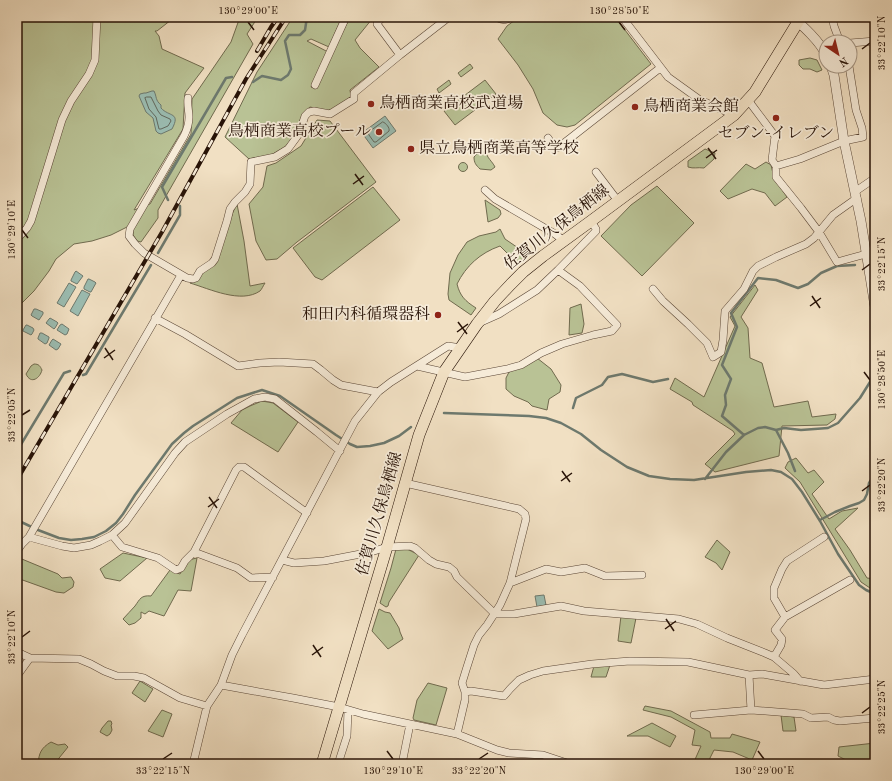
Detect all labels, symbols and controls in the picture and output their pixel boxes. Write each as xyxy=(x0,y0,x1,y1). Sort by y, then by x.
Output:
text: 130°29'00"E xyxy=(218,6,278,16)
text: 130°28'50"E xyxy=(589,6,649,16)
text: 33°22'10"N xyxy=(877,15,887,70)
north arrow xyxy=(818,34,858,74)
text: N xyxy=(836,54,849,68)
place label: 鳥栖商業高校武道場 xyxy=(379,94,523,112)
place label: 鳥栖商業会館 xyxy=(643,97,739,115)
marker: 鳥栖商業高校武道場 xyxy=(366,99,376,109)
marker: 鳥栖商業会館 xyxy=(630,102,640,112)
marker: セブン-イレブン xyxy=(771,113,781,123)
place label: 鳥栖商業高校プール xyxy=(228,122,371,140)
place label: セブン-イレブン xyxy=(718,125,834,142)
marker: 鳥栖商業高校プール xyxy=(374,127,384,137)
place label: 県立鳥栖商業高等学校 xyxy=(419,139,579,157)
marker: 県立鳥栖商業高等学校 xyxy=(406,144,416,154)
street label: 佐賀川久保鳥栖線 xyxy=(500,181,612,274)
text: 130°29'10"E xyxy=(7,200,17,260)
text: 33°22'15"N xyxy=(877,236,887,291)
place label: 和田内科循環器科 xyxy=(302,305,430,323)
marker: 和田内科循環器科 xyxy=(433,310,443,320)
text: 130°28'50"E xyxy=(877,350,887,410)
text: 33°22'05"N xyxy=(7,387,17,442)
street label: 佐賀川久保鳥栖線 xyxy=(353,450,405,578)
text: 33°22'20"N xyxy=(877,457,887,512)
text: 33°22'10"N xyxy=(7,609,17,664)
text: 33°22'25"N xyxy=(877,679,887,734)
text: 33°22'15"N xyxy=(136,766,191,776)
text: 130°29'10"E xyxy=(363,766,423,776)
text: 33°22'20"N xyxy=(452,766,507,776)
text: 130°29'00"E xyxy=(734,766,794,776)

